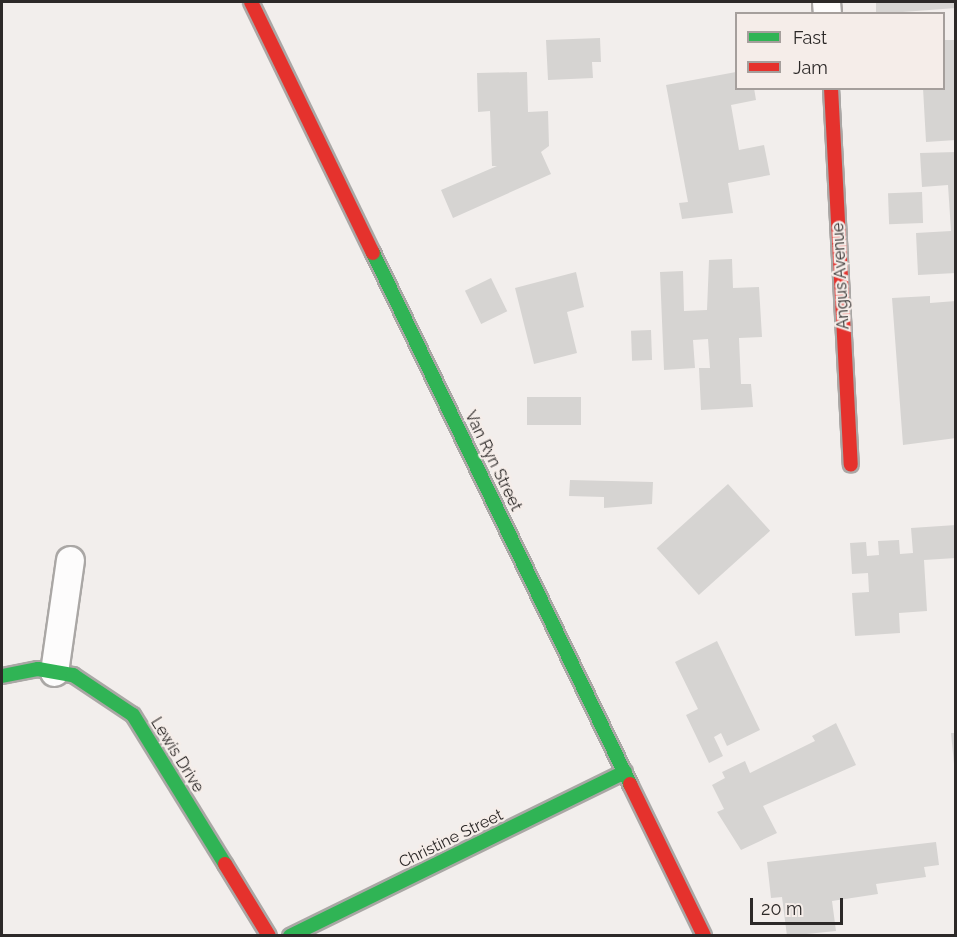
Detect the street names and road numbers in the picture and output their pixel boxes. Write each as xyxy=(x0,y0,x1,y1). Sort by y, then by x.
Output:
street label: Angus Avenue xyxy=(829,222,853,330)
street label: Van Ryn Street xyxy=(460,408,526,514)
street label: Lewis Drive xyxy=(146,714,208,796)
street label: Christine Street xyxy=(396,806,506,872)

